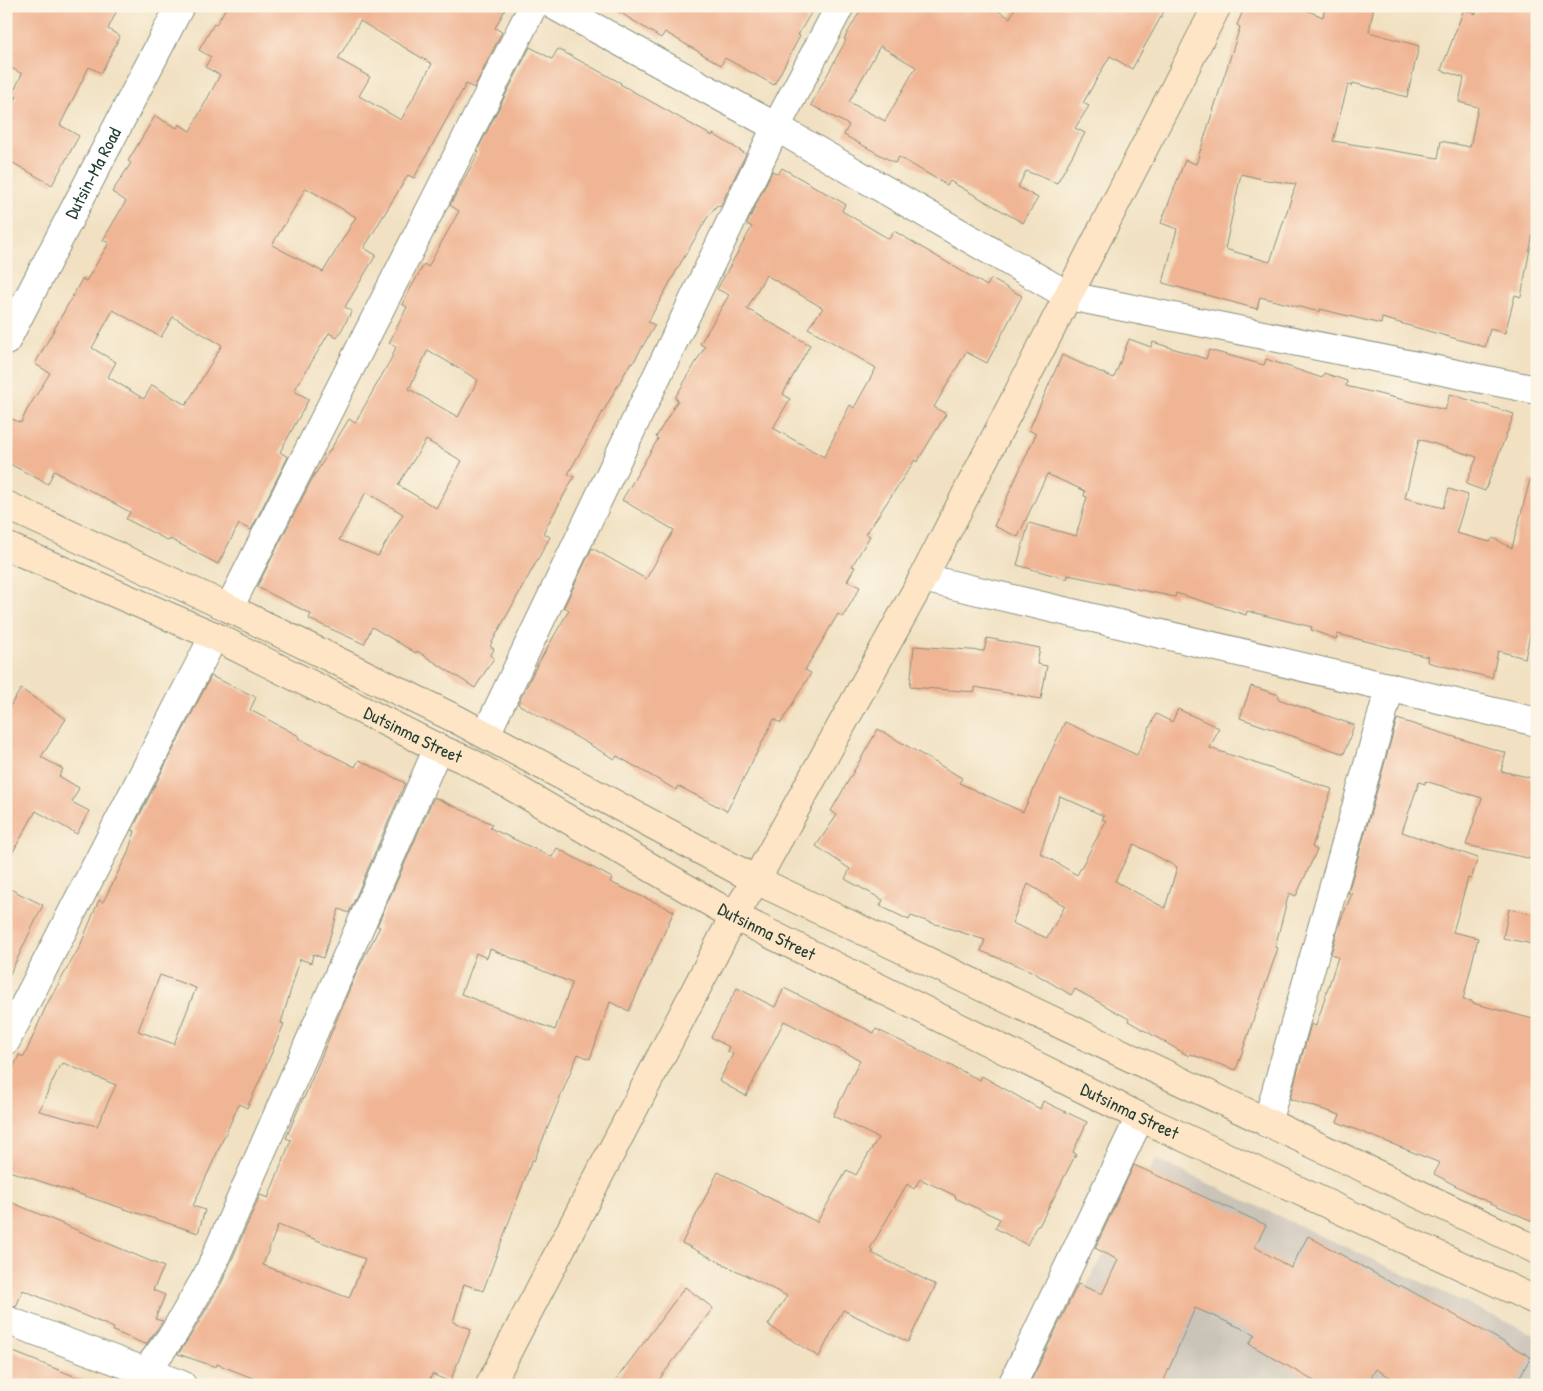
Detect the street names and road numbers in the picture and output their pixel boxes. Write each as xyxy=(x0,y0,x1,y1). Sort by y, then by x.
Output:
street label: Dutsin-Ma Road xyxy=(59,123,127,223)
street label: Dutsinma Street xyxy=(360,700,467,769)
street label: Dutsinma Street xyxy=(713,896,821,967)
street label: Dutsinma Street xyxy=(1076,1077,1184,1146)

